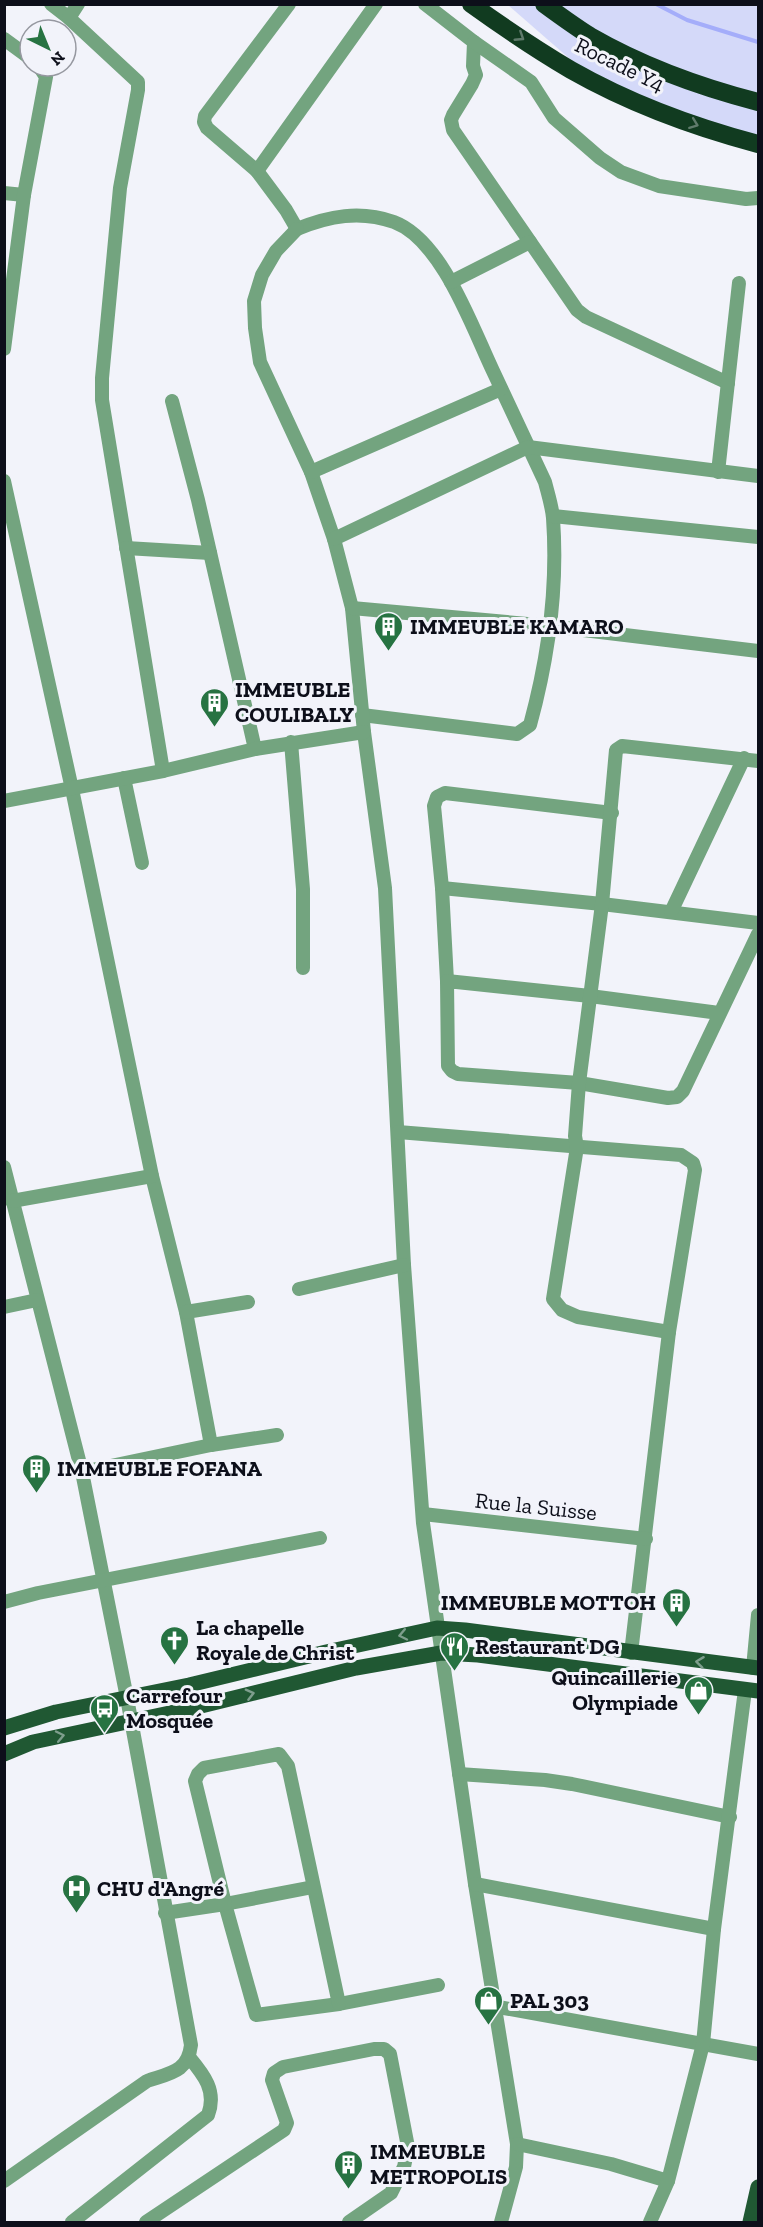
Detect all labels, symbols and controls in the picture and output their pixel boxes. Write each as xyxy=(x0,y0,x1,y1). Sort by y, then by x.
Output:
north arrow xyxy=(18,18,78,78)
one-way arrow xyxy=(514,29,524,41)
street label: Rocade Y4 xyxy=(571,31,669,98)
text: N xyxy=(47,48,69,70)
one-way arrow xyxy=(687,117,698,129)
building icon: IMMEUBLE KAMARO xyxy=(373,610,405,652)
place label: IMMEUBLE KAMARO xyxy=(410,613,624,640)
place label: IMMEUBLE COULIBALY xyxy=(235,676,354,728)
building icon: IMMEUBLE COULIBALY xyxy=(198,686,230,728)
building icon: IMMEUBLE FOFANA xyxy=(20,1452,52,1494)
place label: IMMEUBLE FOFANA xyxy=(57,1455,263,1482)
street label: Rue la Suisse xyxy=(474,1487,598,1526)
building icon: IMMEUBLE MOTTOH xyxy=(661,1586,693,1628)
place label: IMMEUBLE MOTTOH xyxy=(441,1589,656,1616)
place label: La chapelle Royale de Christ xyxy=(196,1614,355,1666)
church icon: La chapelle Royale de Christ xyxy=(159,1624,191,1666)
one-way arrow xyxy=(399,1628,409,1641)
restaurant icon: Restaurant DG xyxy=(438,1630,470,1672)
place label: Restaurant DG xyxy=(475,1633,619,1660)
one-way arrow xyxy=(696,1656,705,1668)
place label: Quincaillerie Olympiade xyxy=(552,1664,678,1716)
shop icon: Quincaillerie Olympiade xyxy=(683,1674,715,1716)
place label: Carrefour Mosquée xyxy=(126,1682,223,1734)
one-way arrow xyxy=(245,1688,255,1701)
bus stop icon: Carrefour Mosquée xyxy=(89,1692,121,1734)
one-way arrow xyxy=(55,1730,65,1743)
hospital icon: CHU d'Angré xyxy=(60,1872,92,1914)
place label: CHU d'Angré xyxy=(97,1875,225,1902)
shop icon: PAL 303 xyxy=(473,1984,505,2026)
place label: PAL 303 xyxy=(510,1987,589,2014)
place label: IMMEUBLE METROPOLIS xyxy=(370,2138,507,2190)
building icon: IMMEUBLE METROPOLIS xyxy=(333,2148,365,2190)

